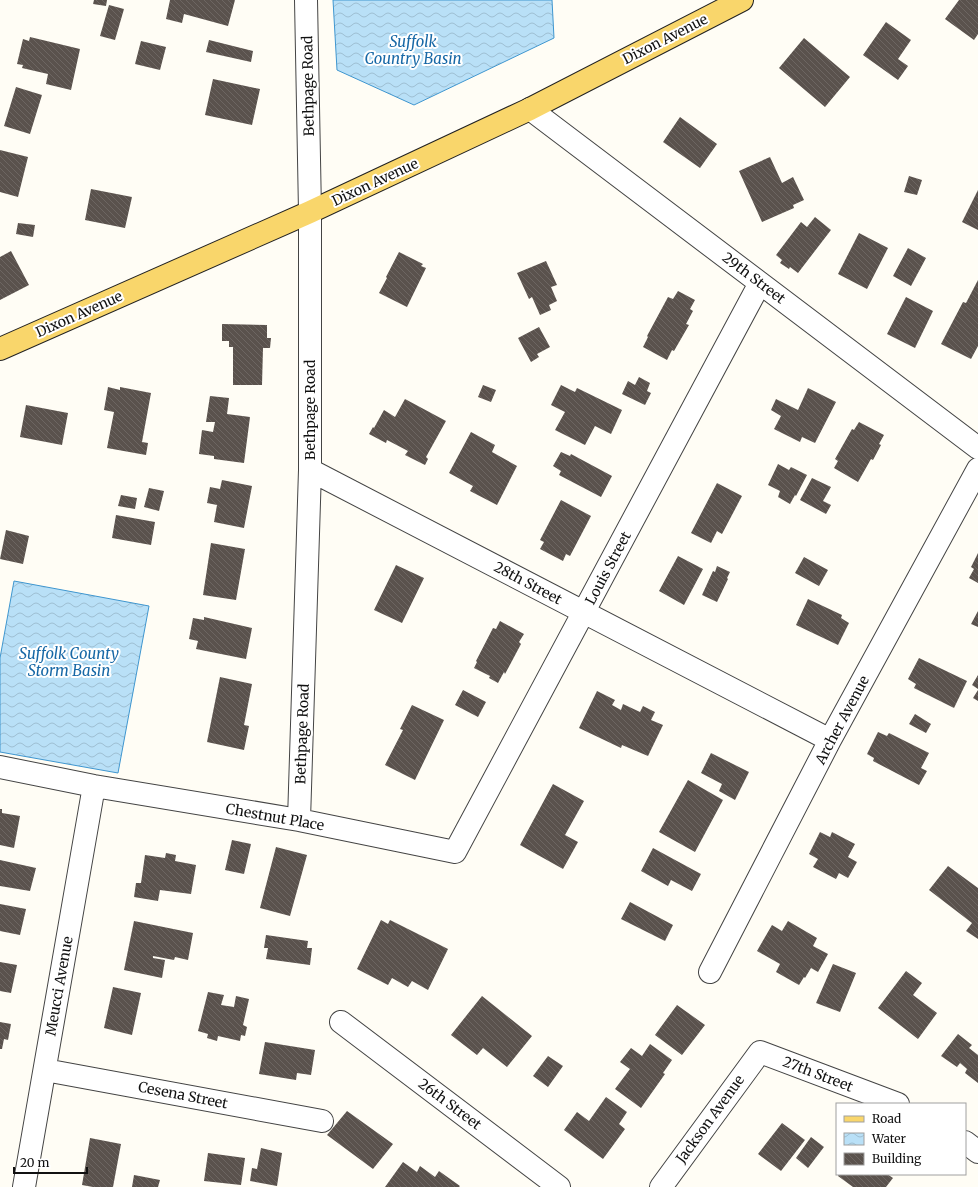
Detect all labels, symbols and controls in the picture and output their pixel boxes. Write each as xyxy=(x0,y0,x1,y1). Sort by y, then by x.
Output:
street label: Dixon Avenue xyxy=(619,10,711,68)
water label: Suffolk Country Basin xyxy=(364,32,462,68)
street label: Bethpage Road xyxy=(298,35,318,136)
street label: Dixon Avenue xyxy=(329,154,421,210)
street label: 29th Street xyxy=(719,248,790,308)
street label: Dixon Avenue xyxy=(33,287,125,341)
street label: Bethpage Road xyxy=(301,359,319,460)
street label: Louis Street xyxy=(581,528,635,608)
street label: 28th Street xyxy=(491,558,566,609)
water label: Suffolk County Storm Basin xyxy=(19,644,119,680)
street label: Archer Avenue xyxy=(811,673,873,768)
street label: Bethpage Road xyxy=(291,683,313,785)
street label: Chestnut Place xyxy=(224,799,326,835)
street label: Meucci Avenue xyxy=(41,935,77,1037)
street label: 27th Street xyxy=(780,1052,856,1096)
street label: Jackson Avenue xyxy=(671,1071,748,1168)
street label: 26th Street xyxy=(415,1074,486,1134)
street label: Cesena Street xyxy=(137,1078,230,1113)
legend xyxy=(836,1103,966,1175)
text: Road xyxy=(872,1111,901,1126)
text: Water xyxy=(871,1131,907,1146)
scale bar xyxy=(14,1149,87,1175)
text: Building xyxy=(872,1151,922,1166)
text: 20 m xyxy=(20,1155,49,1170)

